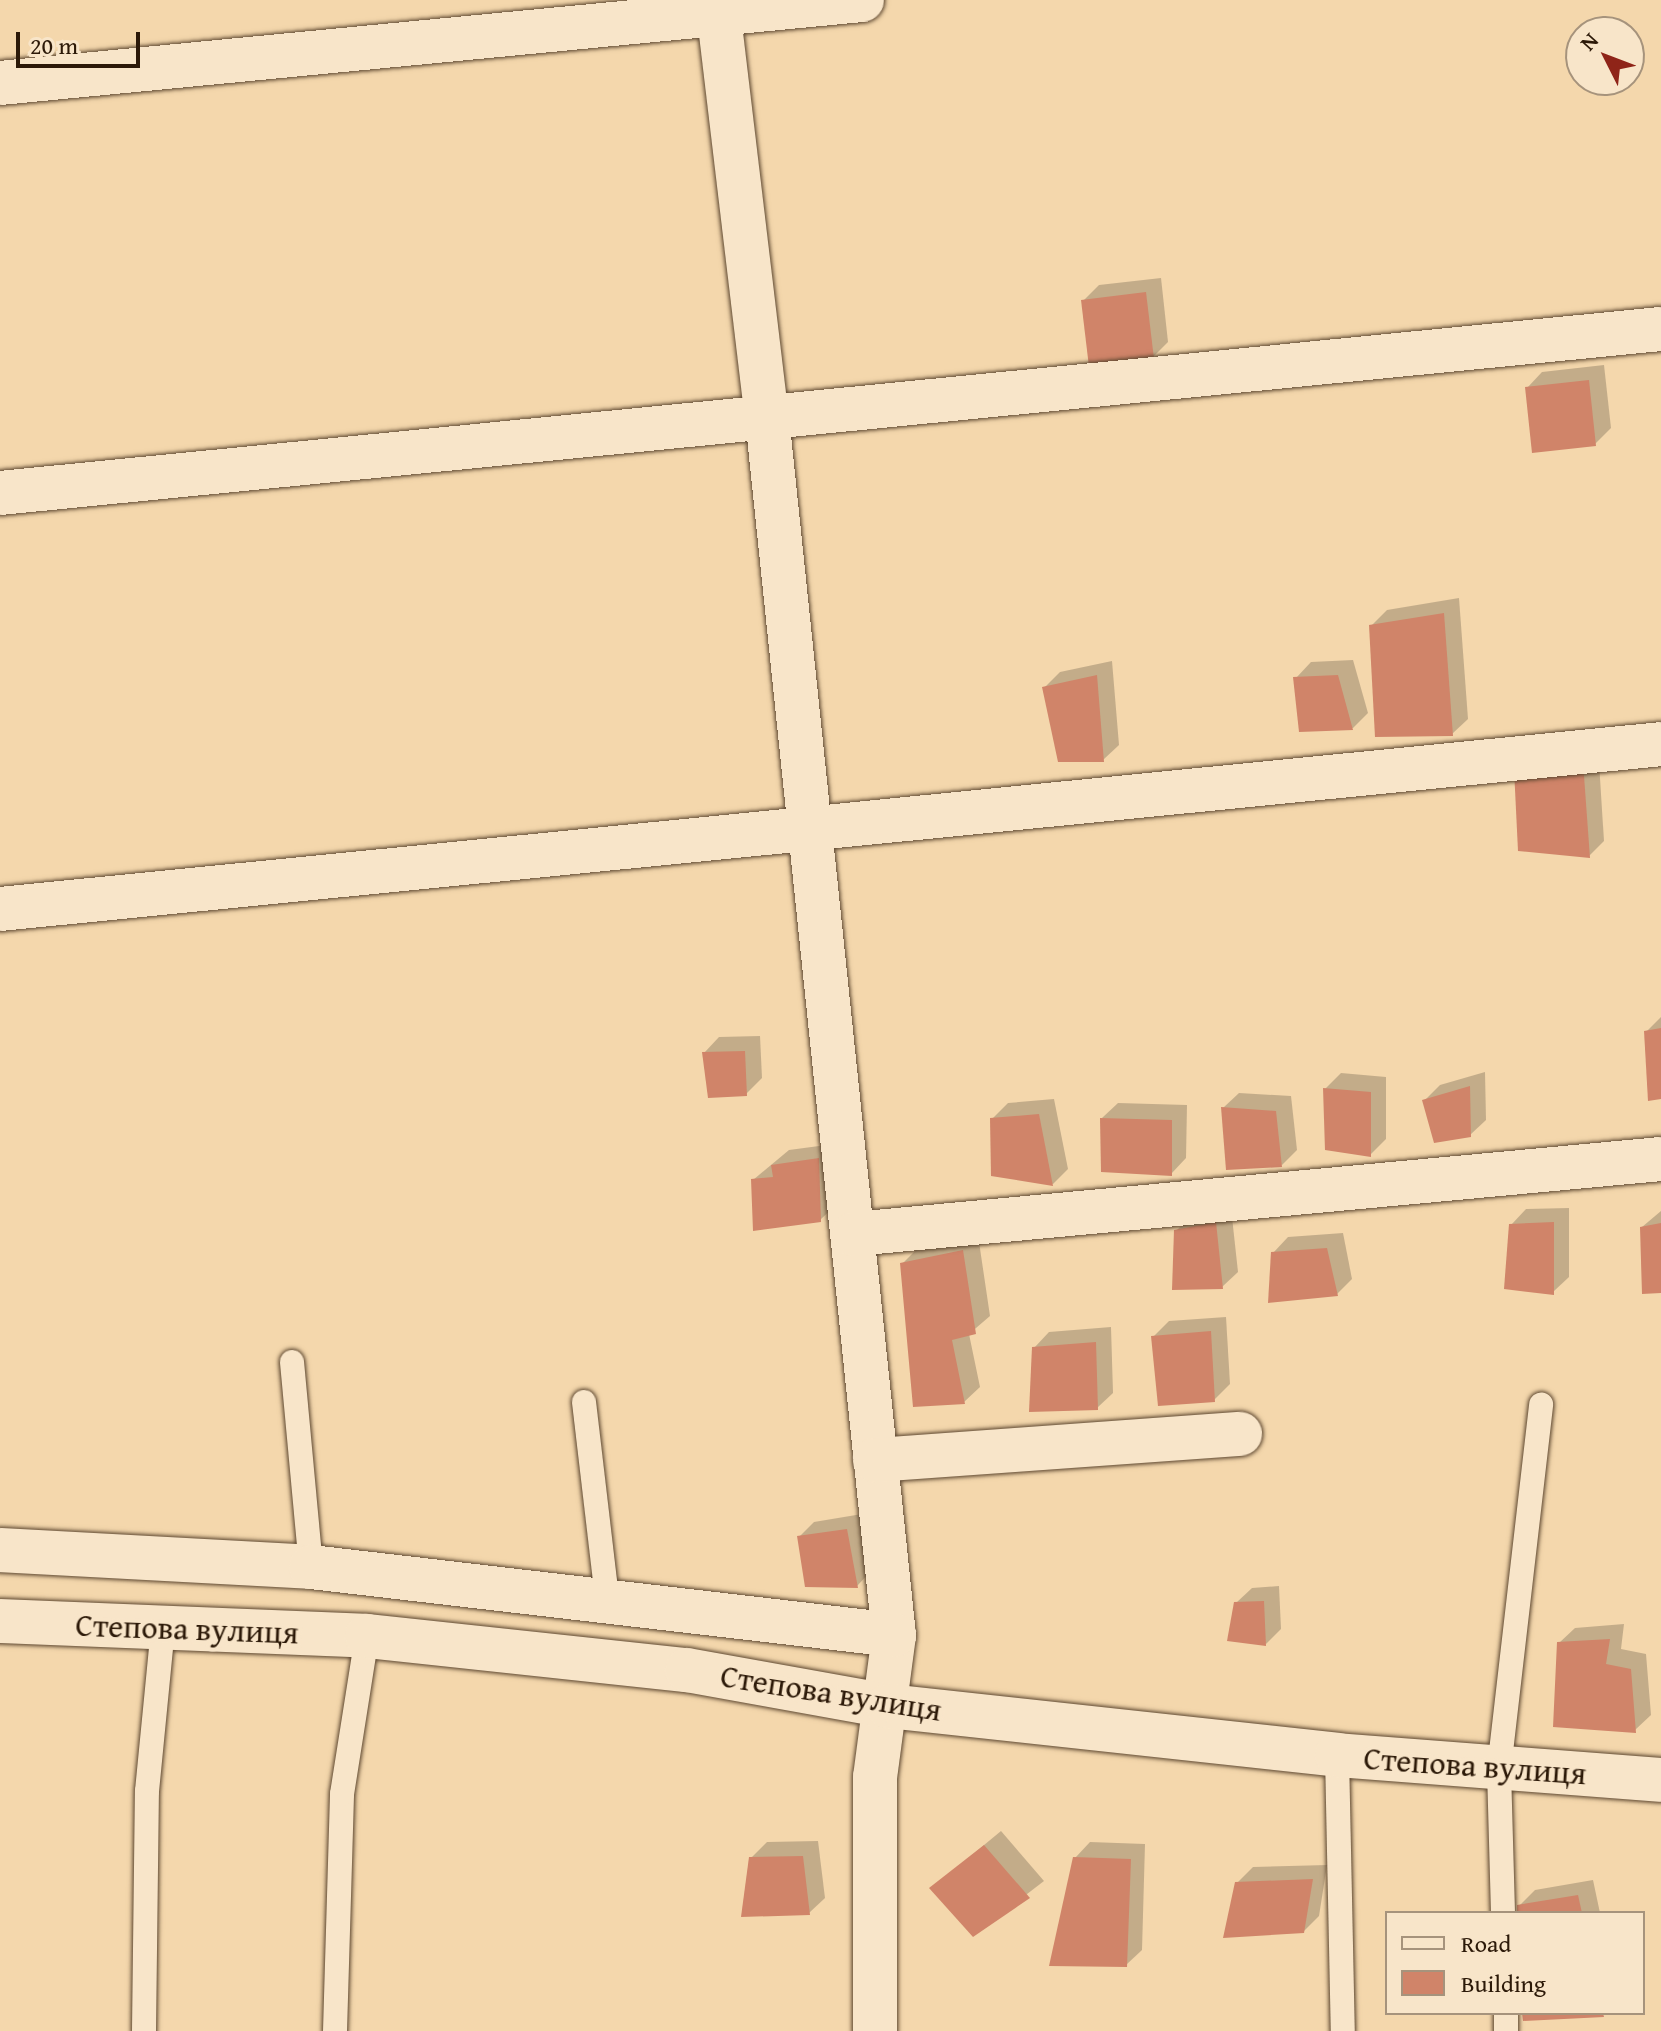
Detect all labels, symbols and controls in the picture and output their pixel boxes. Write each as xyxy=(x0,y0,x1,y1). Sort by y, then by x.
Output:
scale bar xyxy=(20,16,144,66)
north arrow xyxy=(1565,16,1645,96)
text: N xyxy=(1572,25,1605,57)
text: 20 m xyxy=(30,28,78,63)
street label: Степова вулиця xyxy=(75,1606,299,1652)
street label: Степова вулиця xyxy=(718,1657,944,1729)
street label: Степова вулиця xyxy=(1362,1739,1588,1793)
legend xyxy=(1385,1911,1645,2015)
text: Road xyxy=(1461,1926,1511,1961)
text: Building xyxy=(1461,1966,1546,2001)

